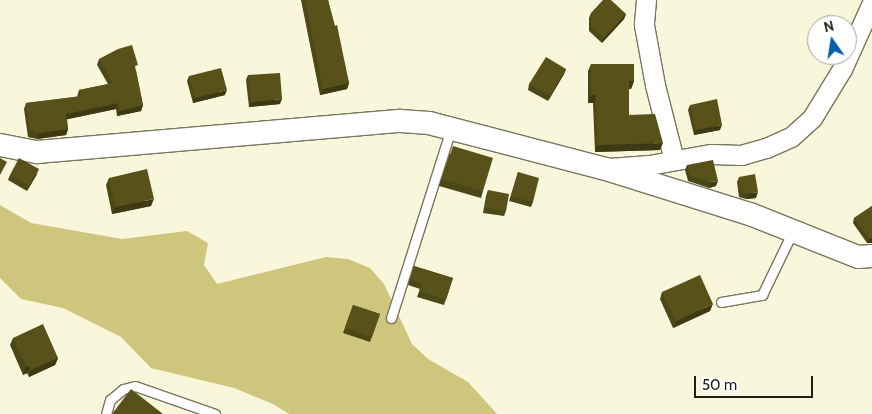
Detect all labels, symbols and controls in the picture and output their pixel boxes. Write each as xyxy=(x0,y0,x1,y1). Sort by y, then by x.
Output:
north arrow xyxy=(807,15,857,65)
text: N xyxy=(822,16,836,36)
scale bar xyxy=(697,366,816,398)
text: 50 m xyxy=(702,376,737,394)

